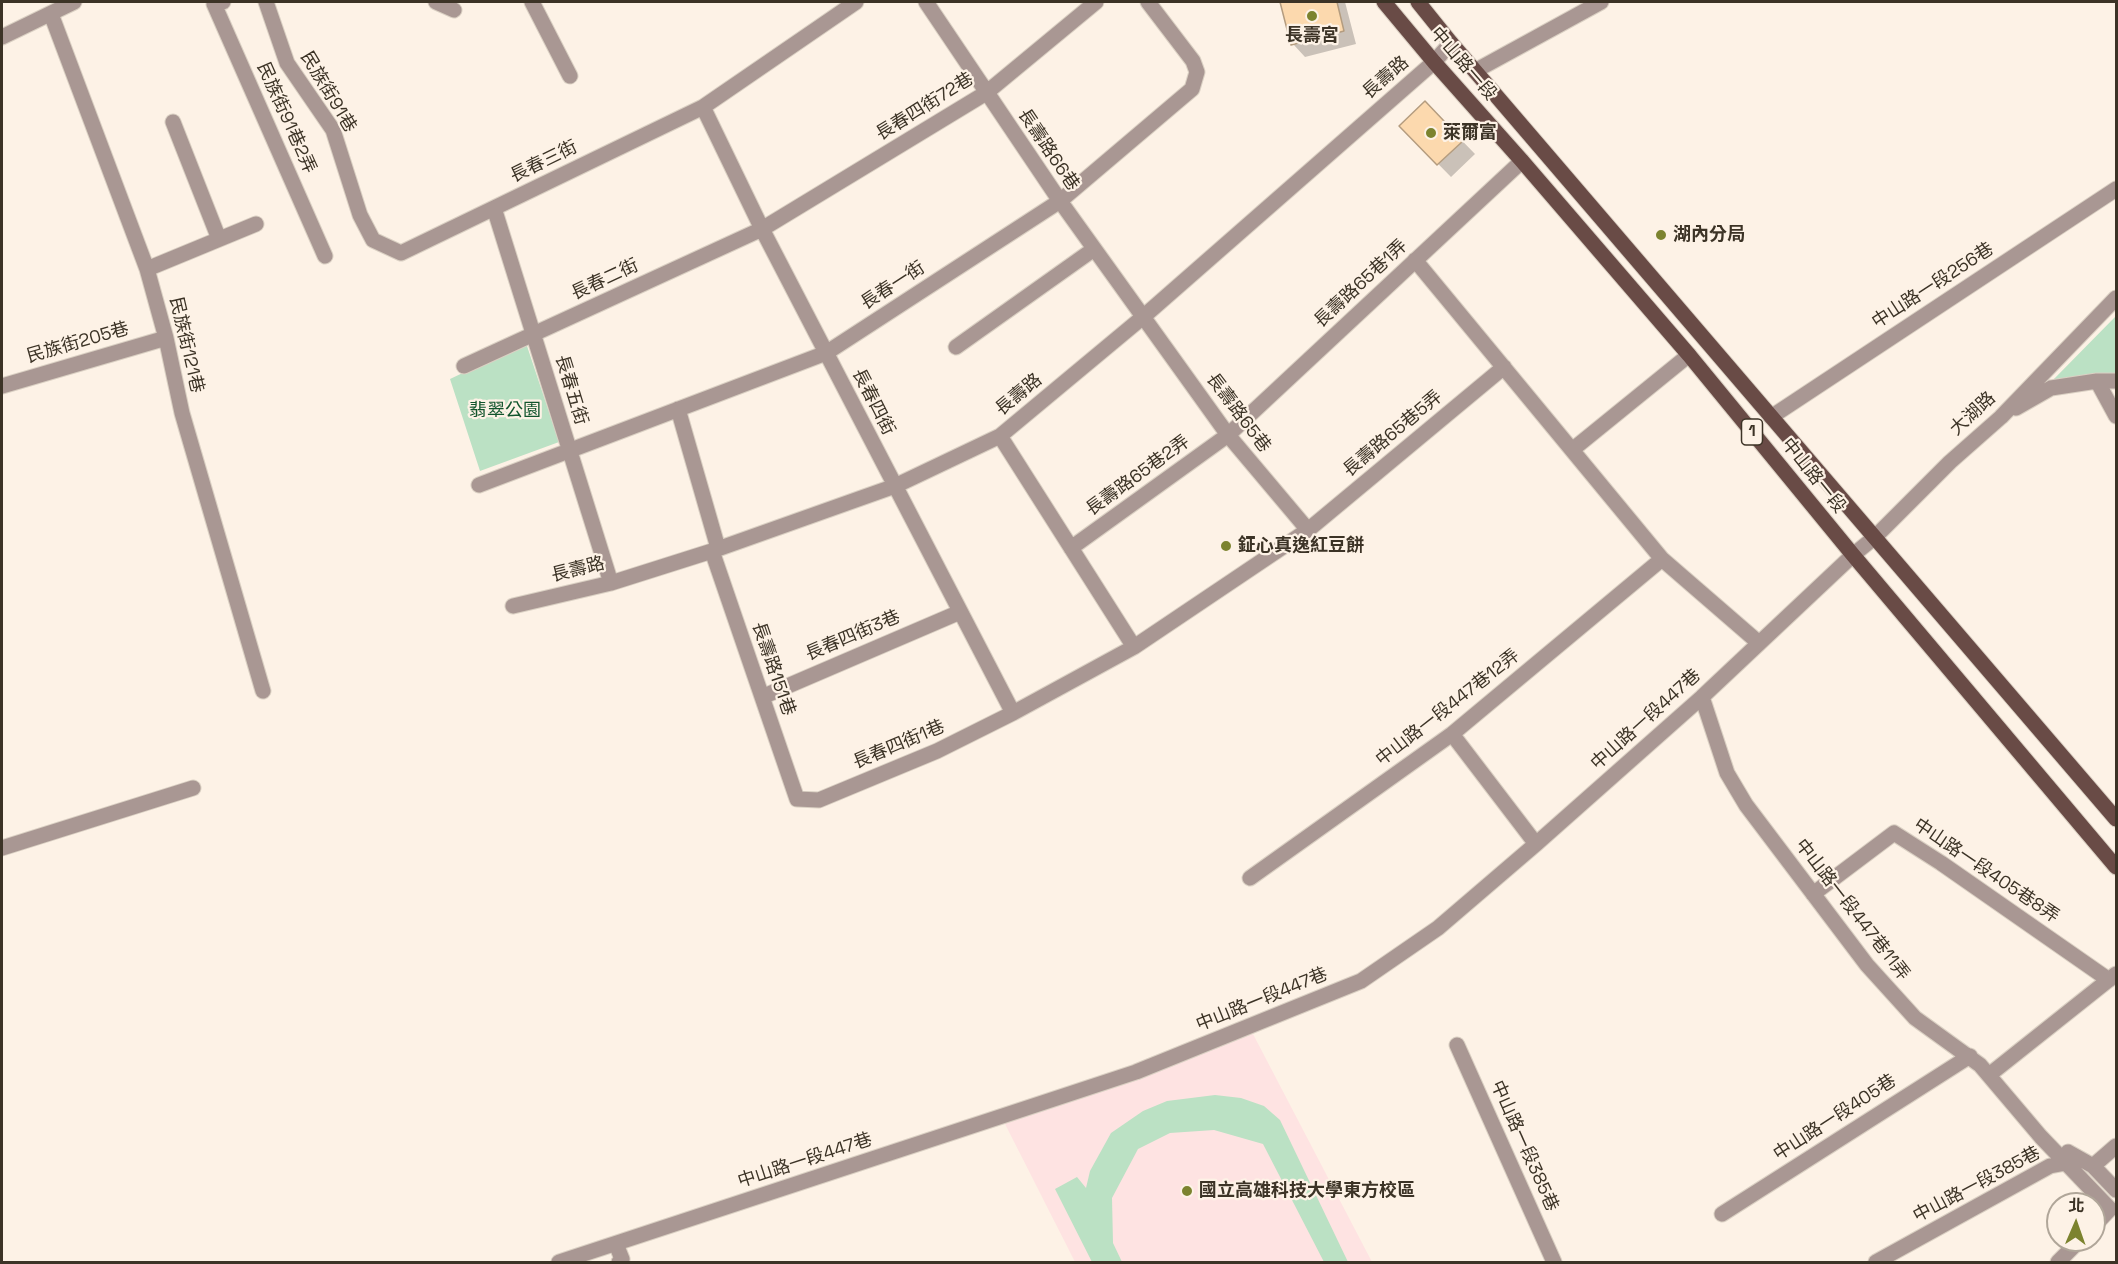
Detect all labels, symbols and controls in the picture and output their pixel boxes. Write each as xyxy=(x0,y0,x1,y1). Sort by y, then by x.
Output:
marker: 長壽宮 xyxy=(1305,9,1319,23)
street label: 中山路一段 xyxy=(1425,23,1501,105)
place label: 長壽宮 xyxy=(1285,25,1339,47)
street label: 民族街91巷 xyxy=(295,48,361,136)
street label: 長壽路 xyxy=(1359,52,1413,104)
street label: 民族街91巷2弄 xyxy=(252,59,320,177)
street label: 長春四街72巷 xyxy=(872,68,978,146)
street label: 長壽路66巷 xyxy=(1013,105,1083,195)
place label: 萊爾富 xyxy=(1443,122,1497,144)
marker: 萊爾富 xyxy=(1424,126,1438,140)
street label: 長春三街 xyxy=(507,137,581,187)
place label: 湖內分局 xyxy=(1673,224,1745,246)
marker: 湖內分局 xyxy=(1654,228,1668,242)
street label: 長壽路65巷1弄 xyxy=(1310,235,1412,333)
street label: 中山路一段256巷 xyxy=(1868,239,1998,333)
street label: 長春二街 xyxy=(568,255,642,305)
street label: 長春一街 xyxy=(857,257,929,315)
street label: 民族街121巷 xyxy=(164,295,208,395)
street label: 民族街205巷 xyxy=(24,318,132,368)
street label: 長春五街 xyxy=(550,352,592,428)
street label: 長春四街 xyxy=(847,365,899,439)
street label: 長壽路 xyxy=(991,369,1047,421)
street label: 長壽路65巷 xyxy=(1201,369,1275,457)
street label: 長壽路65巷5弄 xyxy=(1339,386,1447,482)
street label: 大湖路 xyxy=(1946,388,2000,440)
park label: 翡翠公園 xyxy=(469,400,541,422)
road number: 1 xyxy=(1742,419,1762,445)
street label: 長壽路65巷2弄 xyxy=(1082,431,1194,521)
street label: 中山路一段 xyxy=(1776,434,1850,518)
place label: 鉦心真逸紅豆餅 xyxy=(1238,535,1364,557)
marker: 鉦心真逸紅豆餅 xyxy=(1219,539,1233,553)
street label: 長壽路 xyxy=(549,553,607,587)
street label: 長春四街3巷 xyxy=(802,606,904,666)
street label: 長壽路151巷 xyxy=(747,619,799,719)
street label: 中山路一段447巷12弄 xyxy=(1372,645,1524,771)
street label: 中山路一段447巷 xyxy=(1587,665,1705,775)
street label: 長春四街1巷 xyxy=(850,716,948,774)
street label: 中山路一段405巷8弄 xyxy=(1909,814,2063,928)
street label: 中山路一段447巷11弄 xyxy=(1790,835,1914,985)
street label: 中山路一段447巷 xyxy=(1193,964,1331,1036)
street label: 中山路一段405巷 xyxy=(1770,1070,1900,1166)
street label: 中山路一段385巷 xyxy=(1485,1077,1563,1215)
street label: 中山路一段447巷 xyxy=(735,1129,875,1193)
street label: 中山路一段385巷 xyxy=(1910,1142,2044,1228)
place label: 國立高雄科技大學東方校區 xyxy=(1199,1180,1415,1202)
marker: 國立高雄科技大學東方校區 xyxy=(1180,1184,1194,1198)
north arrow xyxy=(2046,1192,2106,1252)
text: 北 xyxy=(2068,1195,2085,1216)

